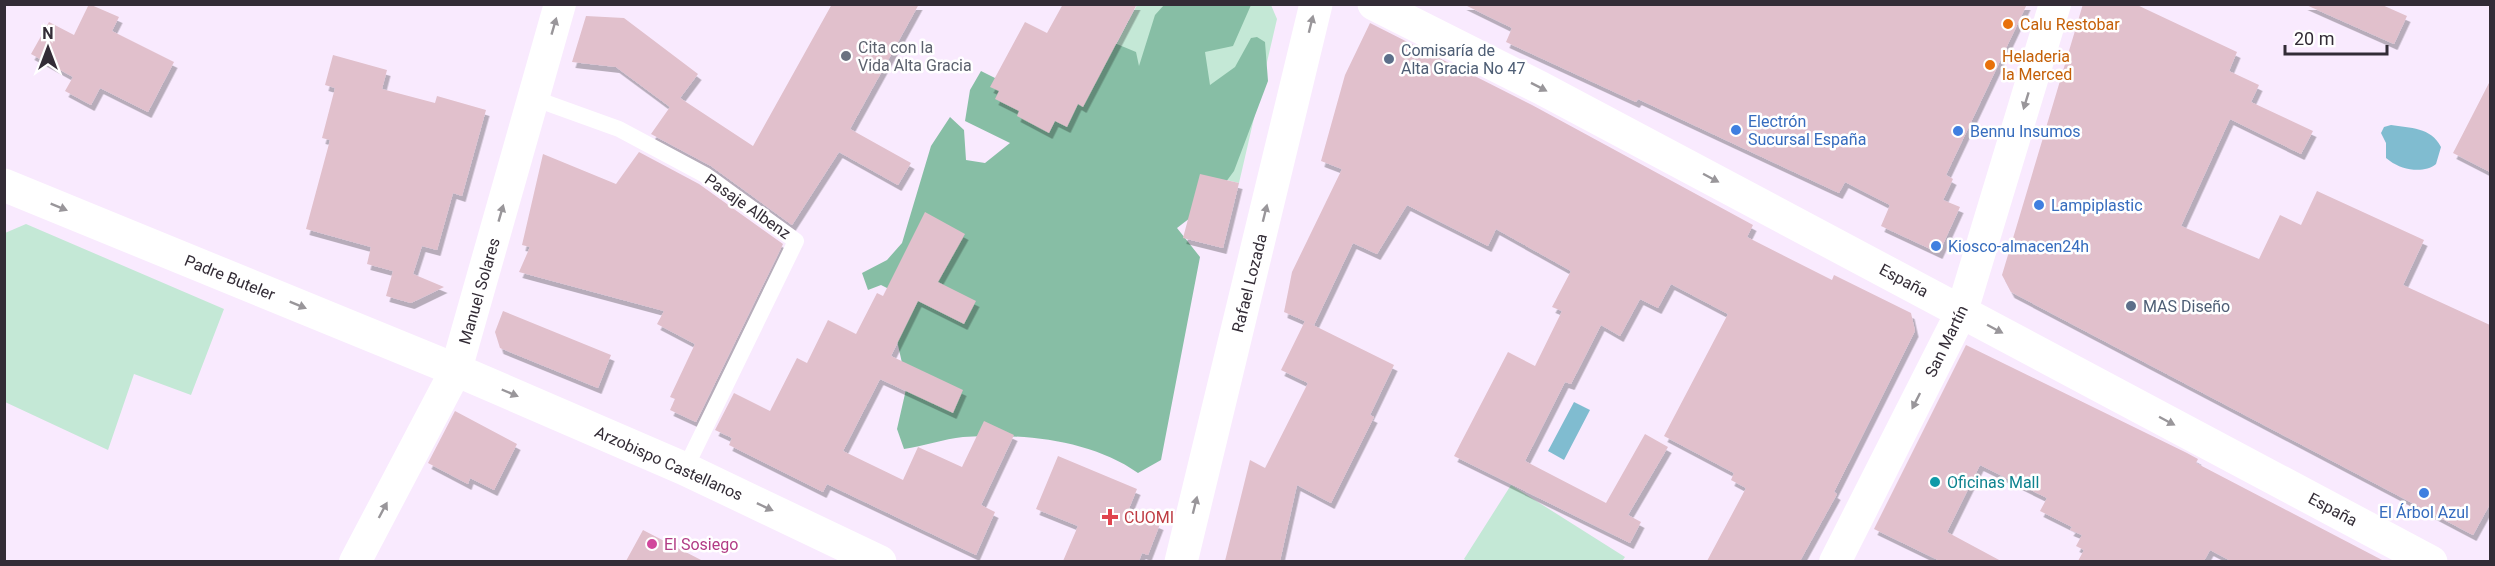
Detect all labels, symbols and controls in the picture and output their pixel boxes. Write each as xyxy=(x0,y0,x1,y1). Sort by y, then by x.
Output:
one-way arrow xyxy=(1307,14,1317,33)
place label: Calu Restobar xyxy=(2020,15,2120,34)
one-way arrow xyxy=(550,17,559,35)
marker: Calu Restobar xyxy=(2001,17,2015,31)
north arrow xyxy=(18,18,78,78)
scale bar xyxy=(2285,18,2387,56)
text: N xyxy=(42,24,54,43)
text: 20 m xyxy=(2294,28,2334,49)
place label: Cita con la Vida Alta Gracia xyxy=(858,38,972,75)
place label: Comisaría de Alta Gracia No 47 xyxy=(1401,41,1525,78)
place label: Heladeria la Merced xyxy=(2002,47,2072,84)
marker: Cita con la Vida Alta Gracia xyxy=(839,49,853,63)
marker: Comisaría de Alta Gracia No 47 xyxy=(1382,52,1396,66)
marker: Heladeria la Merced xyxy=(1983,58,1997,72)
one-way arrow xyxy=(1531,82,1548,92)
one-way arrow xyxy=(2021,92,2030,110)
place label: Electrón Sucursal España xyxy=(1748,112,1866,149)
place label: Bennu Insumos xyxy=(1970,122,2081,141)
marker: Electrón Sucursal España xyxy=(1729,123,1743,137)
marker: Bennu Insumos xyxy=(1951,124,1965,138)
street label: Pasaje Albenz xyxy=(701,170,794,243)
one-way arrow xyxy=(1703,173,1720,183)
place label: Lampiplastic xyxy=(2051,196,2143,215)
marker: Lampiplastic xyxy=(2032,198,2046,212)
one-way arrow xyxy=(50,202,68,212)
one-way arrow xyxy=(496,204,506,222)
one-way arrow xyxy=(1261,204,1271,222)
street label: Rafael Lozada xyxy=(1228,232,1271,334)
street label: Manuel Solares xyxy=(455,236,504,347)
place label: Kiosco-almacen24h xyxy=(1948,237,2089,256)
marker: Kiosco-almacen24h xyxy=(1929,239,1943,253)
street label: Padre Buteler xyxy=(182,251,278,304)
street label: España xyxy=(1876,260,1931,301)
place label: MAS Diseño xyxy=(2143,297,2230,316)
marker: MAS Diseño xyxy=(2124,299,2138,313)
one-way arrow xyxy=(289,300,307,310)
street label: San Martín xyxy=(1921,302,1972,380)
one-way arrow xyxy=(1987,324,2004,334)
one-way arrow xyxy=(502,388,520,398)
one-way arrow xyxy=(1912,393,1921,410)
one-way arrow xyxy=(2158,415,2176,425)
street label: Arzobispo Castellanos xyxy=(592,422,746,505)
place label: Oficinas Mall xyxy=(1947,473,2039,492)
marker: Oficinas Mall xyxy=(1928,475,1942,489)
marker: El Árbol Azul xyxy=(2417,486,2431,500)
street label: España xyxy=(2305,489,2360,530)
one-way arrow xyxy=(1190,495,1200,514)
one-way arrow xyxy=(378,501,387,518)
one-way arrow xyxy=(756,502,773,511)
place label: El Árbol Azul xyxy=(2379,503,2469,522)
marker: CUOMI xyxy=(1101,508,1119,526)
place label: CUOMI xyxy=(1124,508,1174,527)
place label: El Sosiego xyxy=(664,535,738,554)
marker: El Sosiego xyxy=(645,537,659,551)

